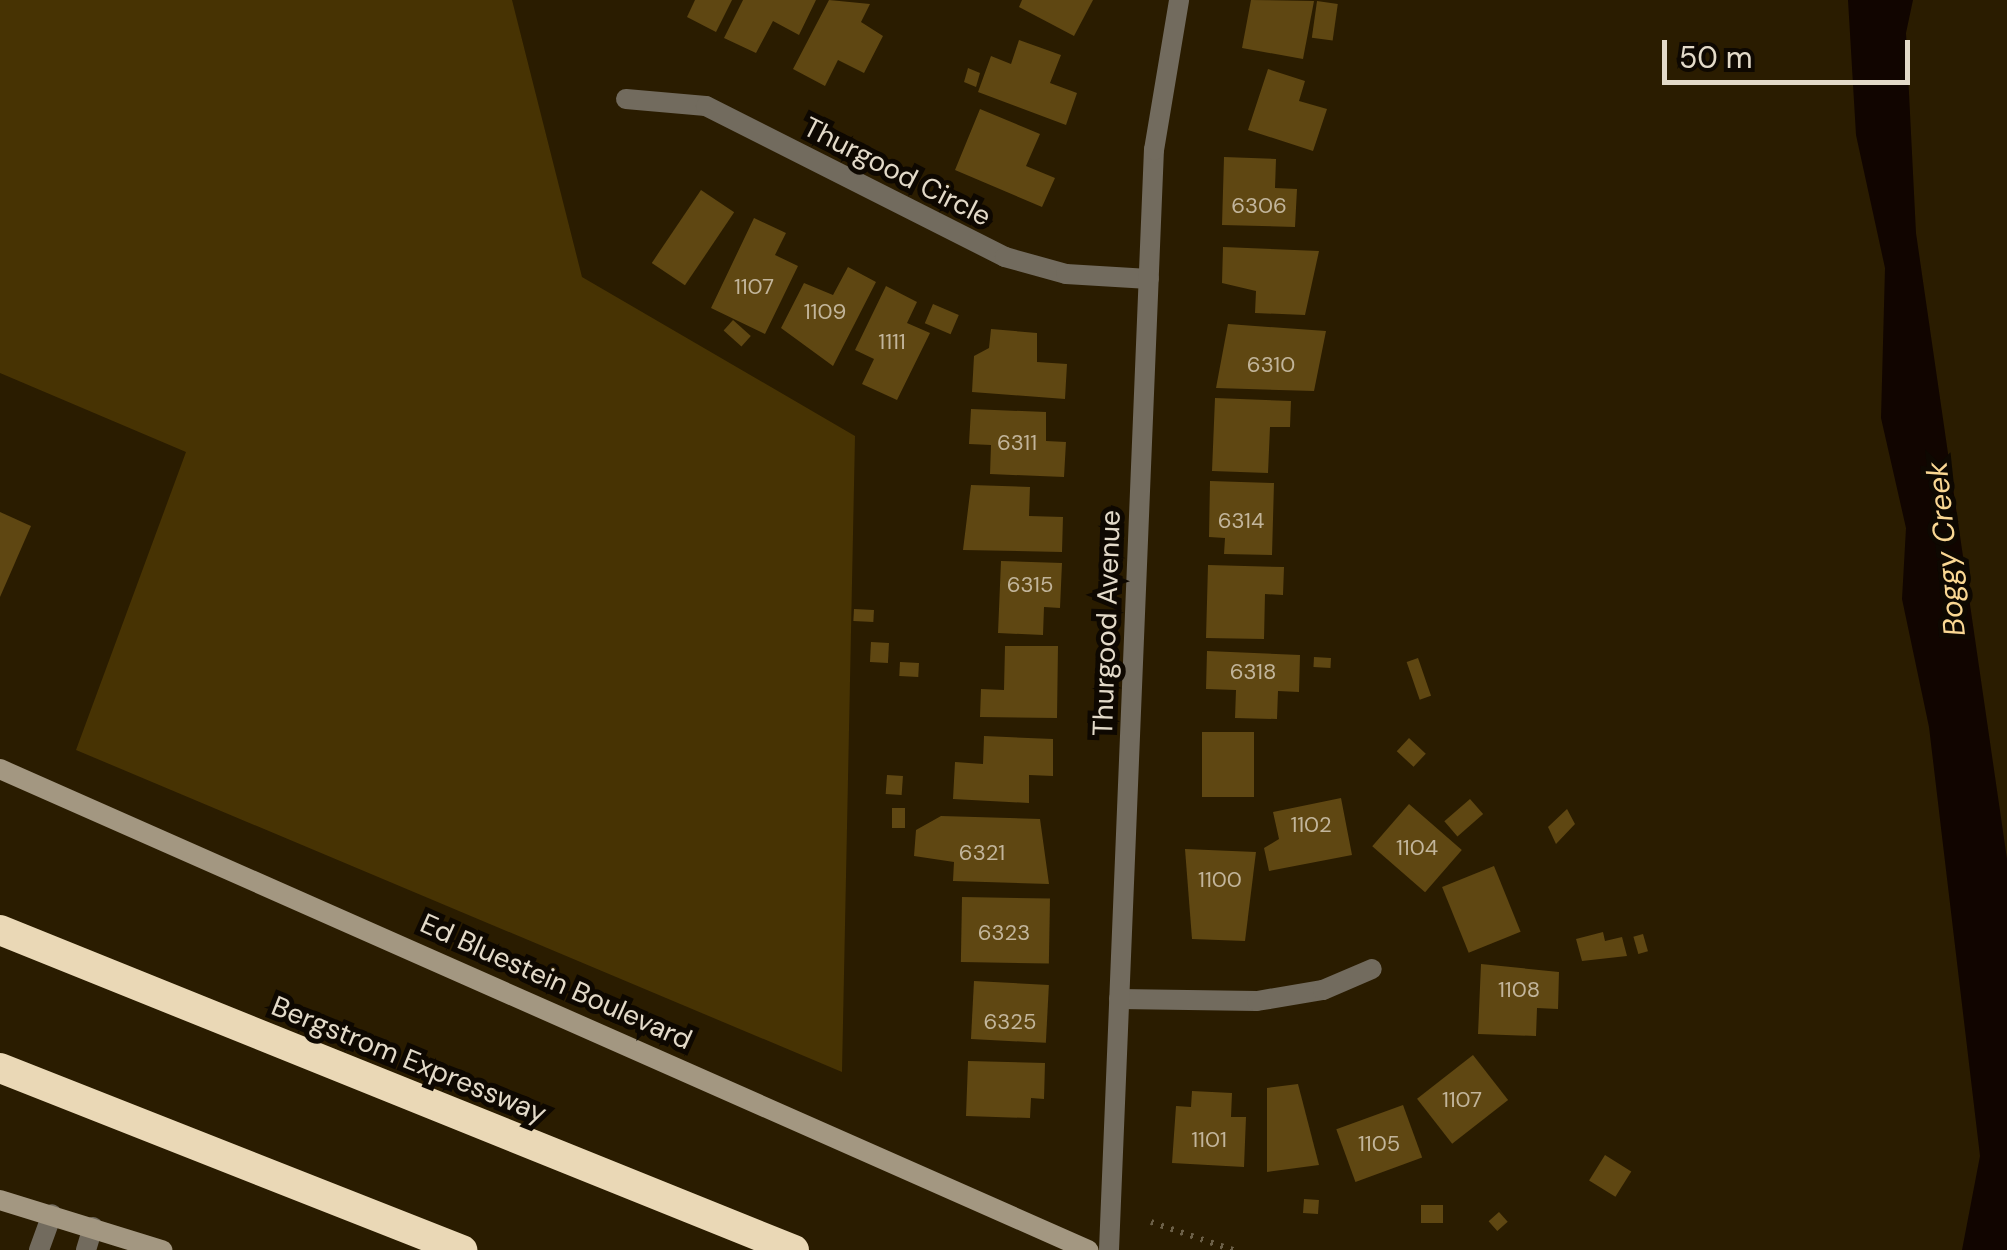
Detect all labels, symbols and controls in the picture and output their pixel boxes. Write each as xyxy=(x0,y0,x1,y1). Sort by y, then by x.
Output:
scale bar xyxy=(1667,20,1914,82)
text: 50 m xyxy=(1679,38,1753,77)
street label: Thurgood Circle xyxy=(798,110,996,234)
house number: 6306 xyxy=(1231,193,1287,219)
house number: 1107 xyxy=(734,274,774,300)
house number: 1109 xyxy=(804,299,846,325)
house number: 1111 xyxy=(878,329,906,355)
house number: 6310 xyxy=(1247,352,1295,378)
house number: 6311 xyxy=(997,430,1037,456)
water label: Boggy Creek xyxy=(1919,460,1973,638)
house number: 6314 xyxy=(1218,508,1264,534)
street label: Thurgood Avenue xyxy=(1086,509,1128,737)
house number: 6315 xyxy=(1007,572,1053,598)
house number: 6318 xyxy=(1230,659,1276,685)
house number: 1102 xyxy=(1290,812,1332,838)
house number: 1104 xyxy=(1396,835,1438,861)
house number: 6321 xyxy=(959,840,1005,866)
house number: 1100 xyxy=(1198,867,1242,893)
street label: Ed Bluestein Boulevard xyxy=(415,907,697,1057)
house number: 6323 xyxy=(978,920,1030,946)
house number: 1108 xyxy=(1498,977,1540,1003)
street label: Bergstrom Expressway xyxy=(267,989,551,1131)
house number: 6325 xyxy=(984,1009,1036,1035)
house number: 1107 xyxy=(1442,1087,1482,1113)
house number: 1101 xyxy=(1191,1127,1227,1153)
house number: 1105 xyxy=(1358,1131,1400,1157)

